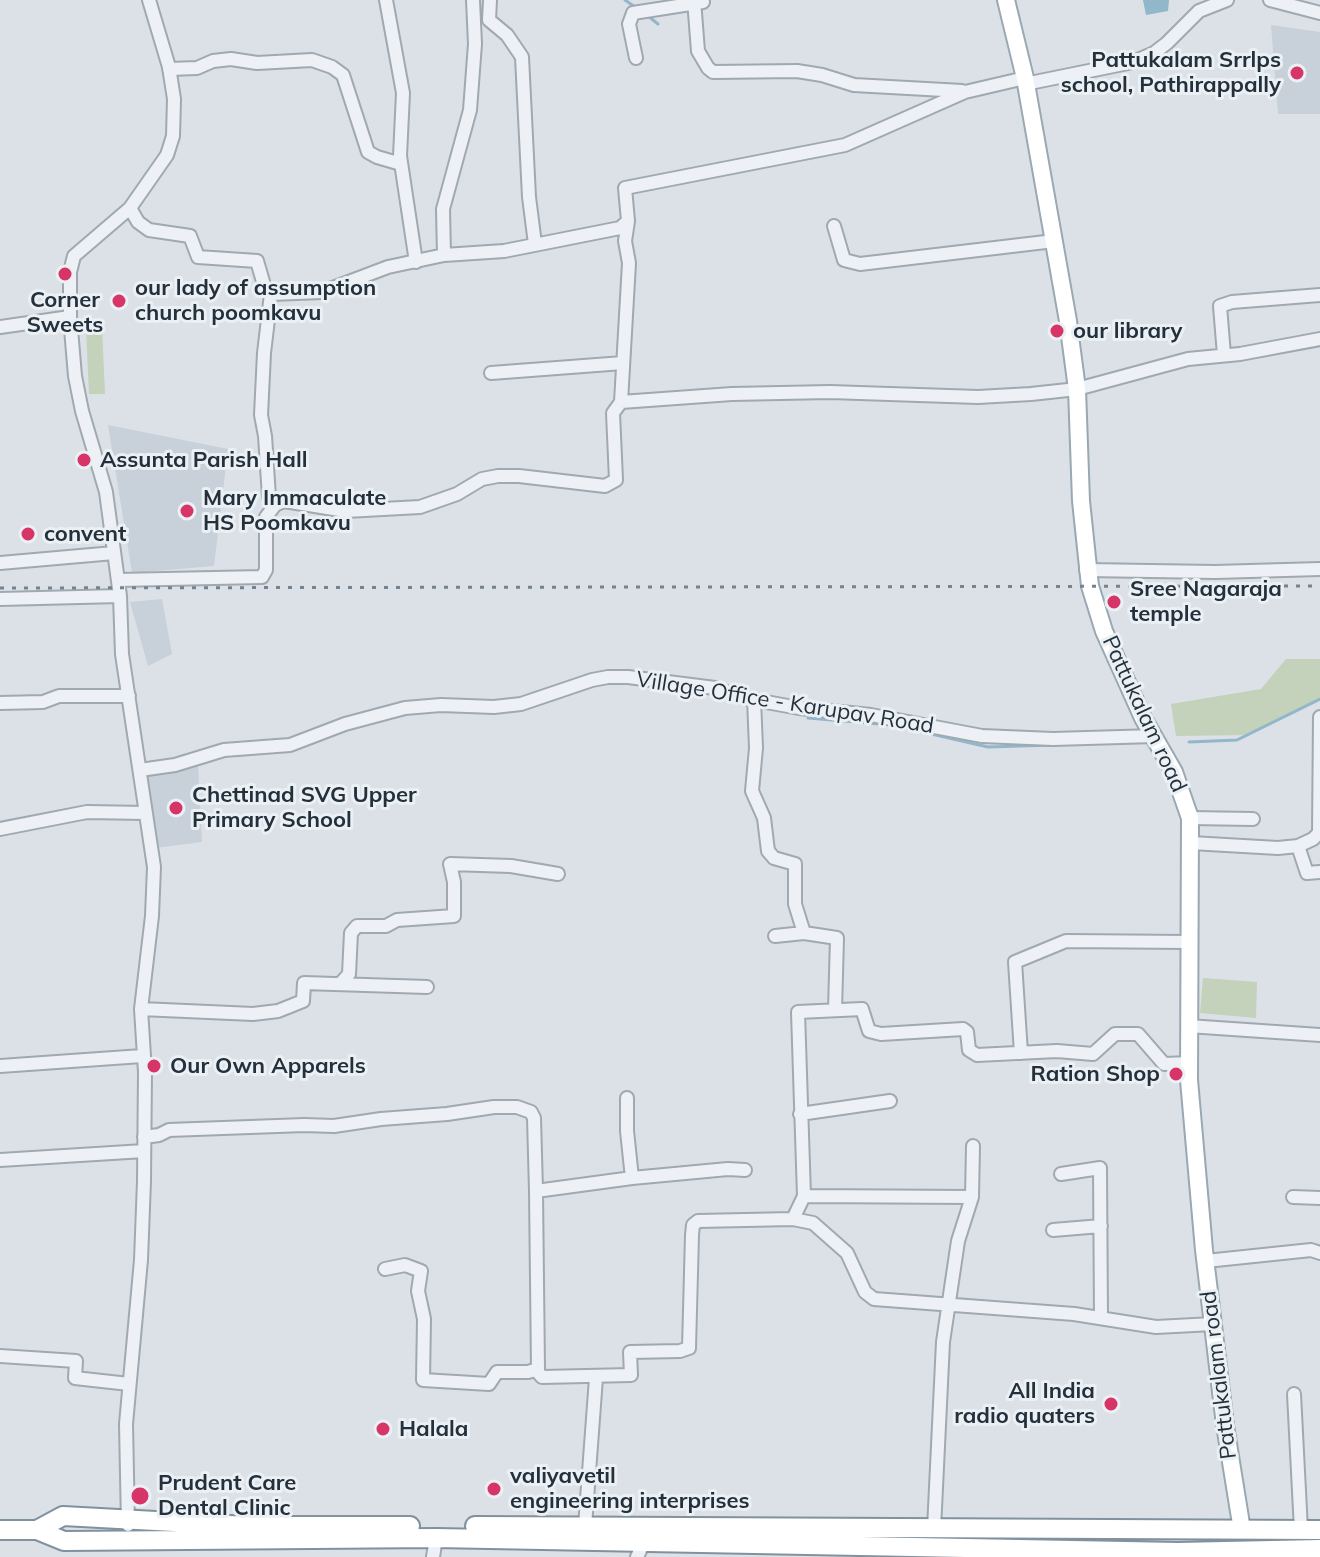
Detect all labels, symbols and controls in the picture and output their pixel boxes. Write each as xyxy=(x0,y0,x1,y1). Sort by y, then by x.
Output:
place label: Pattukalam Srrlps school, Pathirappally xyxy=(1061,47,1281,98)
marker: Pattukalam Srrlps school, Pathirappally xyxy=(1288,64,1306,82)
marker: Corner Sweets xyxy=(56,265,74,283)
place label: our lady of assumption church poomkavu xyxy=(135,275,376,326)
place label: Corner Sweets xyxy=(27,287,103,338)
marker: our lady of assumption church poomkavu xyxy=(110,292,128,310)
place label: our library xyxy=(1073,318,1182,344)
marker: our library xyxy=(1048,322,1066,340)
place label: Assunta Parish Hall xyxy=(100,447,307,473)
marker: Assunta Parish Hall xyxy=(75,451,93,469)
place label: Mary Immaculate HS Poomkavu xyxy=(203,485,386,536)
marker: Mary Immaculate HS Poomkavu xyxy=(178,502,196,520)
place label: convent xyxy=(44,521,126,547)
marker: convent xyxy=(19,525,37,543)
place label: Sree Nagaraja temple xyxy=(1130,576,1282,628)
marker: Sree Nagaraja temple xyxy=(1105,593,1123,611)
street label: Pattukalam road xyxy=(1096,632,1192,796)
street label: Village Office - Karupav Road xyxy=(634,666,936,740)
place label: Chettinad SVG Upper Primary School xyxy=(192,782,417,834)
marker: Chettinad SVG Upper Primary School xyxy=(167,799,185,817)
place label: Our Own Apparels xyxy=(170,1053,366,1079)
marker: Our Own Apparels xyxy=(145,1057,163,1075)
place label: Ration Shop xyxy=(1031,1061,1160,1087)
marker: Ration Shop xyxy=(1167,1065,1185,1083)
street label: Pattukalam road xyxy=(1196,1289,1242,1461)
place label: All India radio quaters xyxy=(954,1378,1095,1430)
marker: All India radio quaters xyxy=(1102,1395,1120,1413)
place label: Halala xyxy=(399,1416,468,1442)
marker: Halala xyxy=(374,1420,392,1438)
place label: valiyavetil engineering interprises xyxy=(510,1463,750,1514)
place label: Prudent Care Dental Clinic xyxy=(158,1470,296,1522)
marker: valiyavetil engineering interprises xyxy=(485,1480,503,1498)
marker: Prudent Care Dental Clinic xyxy=(129,1485,151,1507)

